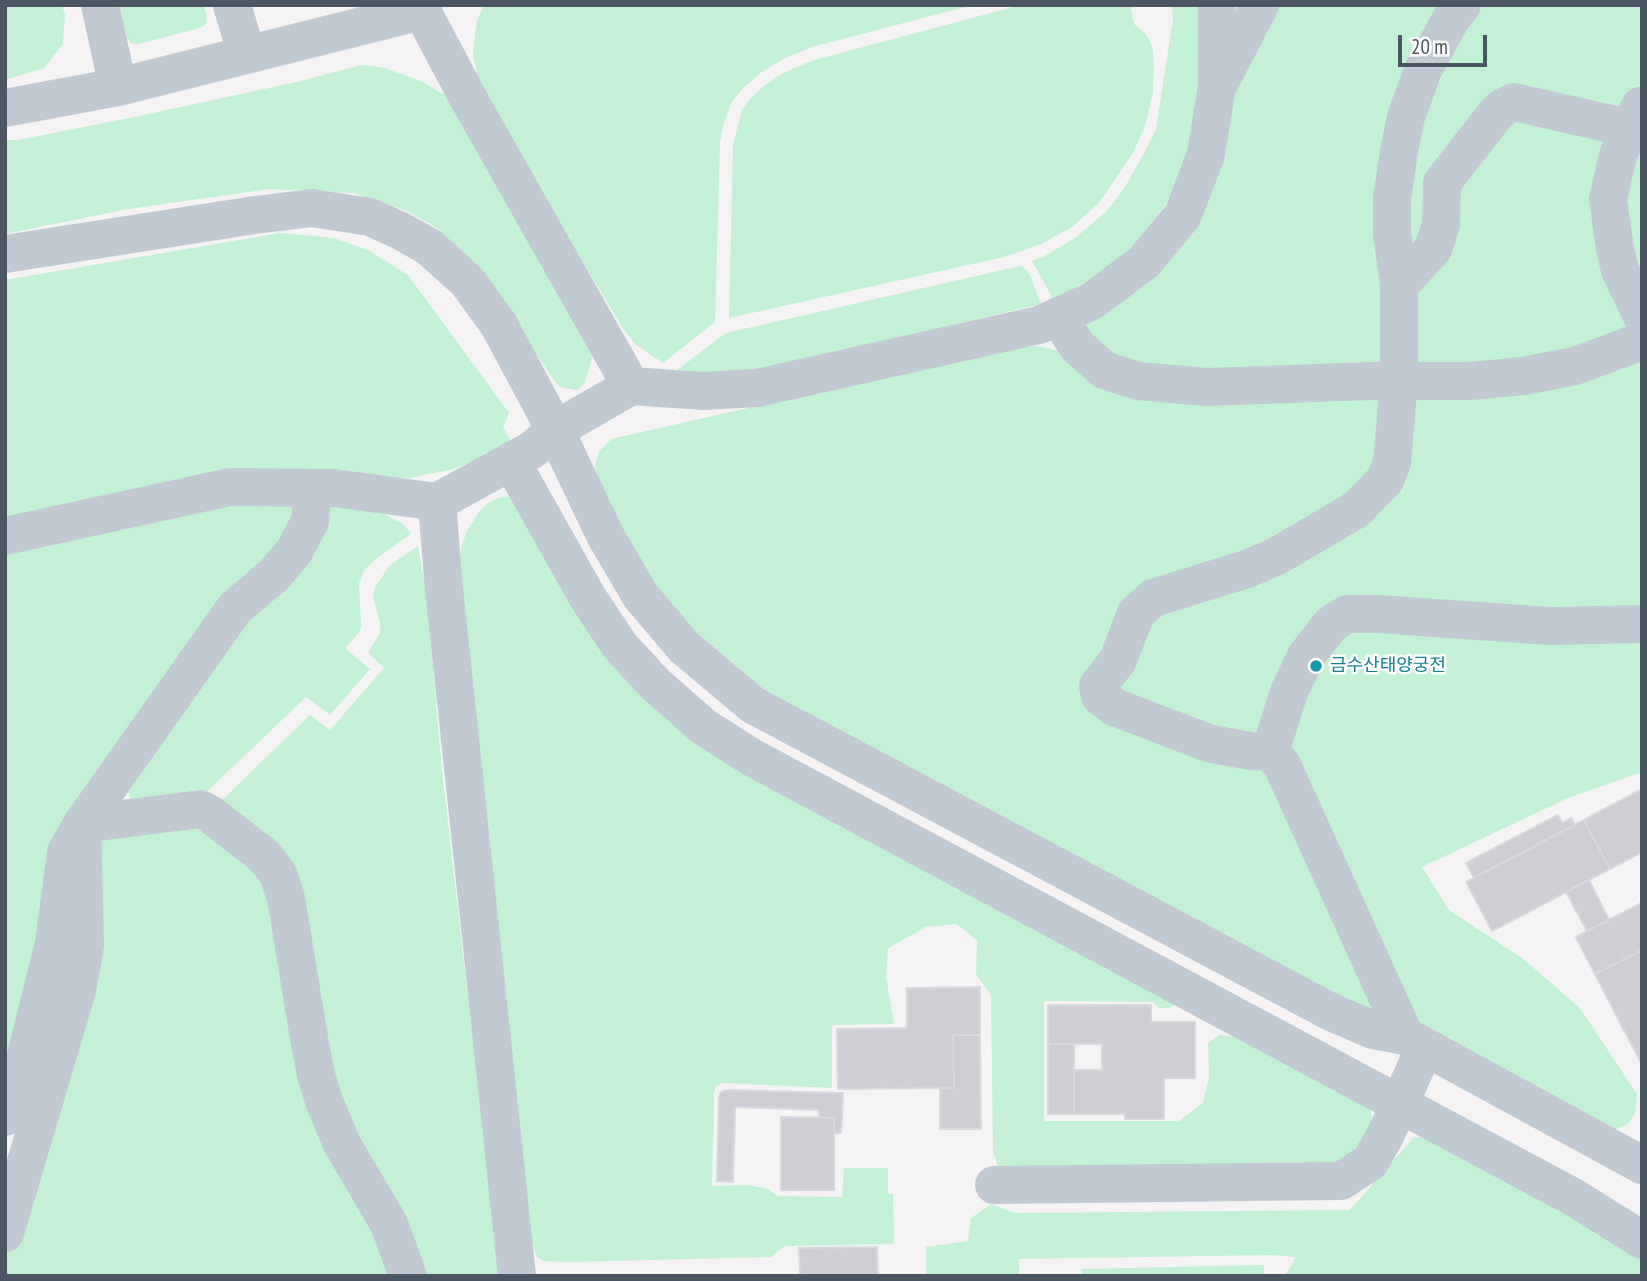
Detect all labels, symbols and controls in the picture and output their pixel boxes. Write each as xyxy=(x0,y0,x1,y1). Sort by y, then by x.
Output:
scale bar xyxy=(1402,21,1491,65)
text: 20 m xyxy=(1411,33,1448,60)
place label: 금수산태양궁전 xyxy=(1330,655,1446,677)
marker: 금수산태양궁전 xyxy=(1308,658,1324,674)

